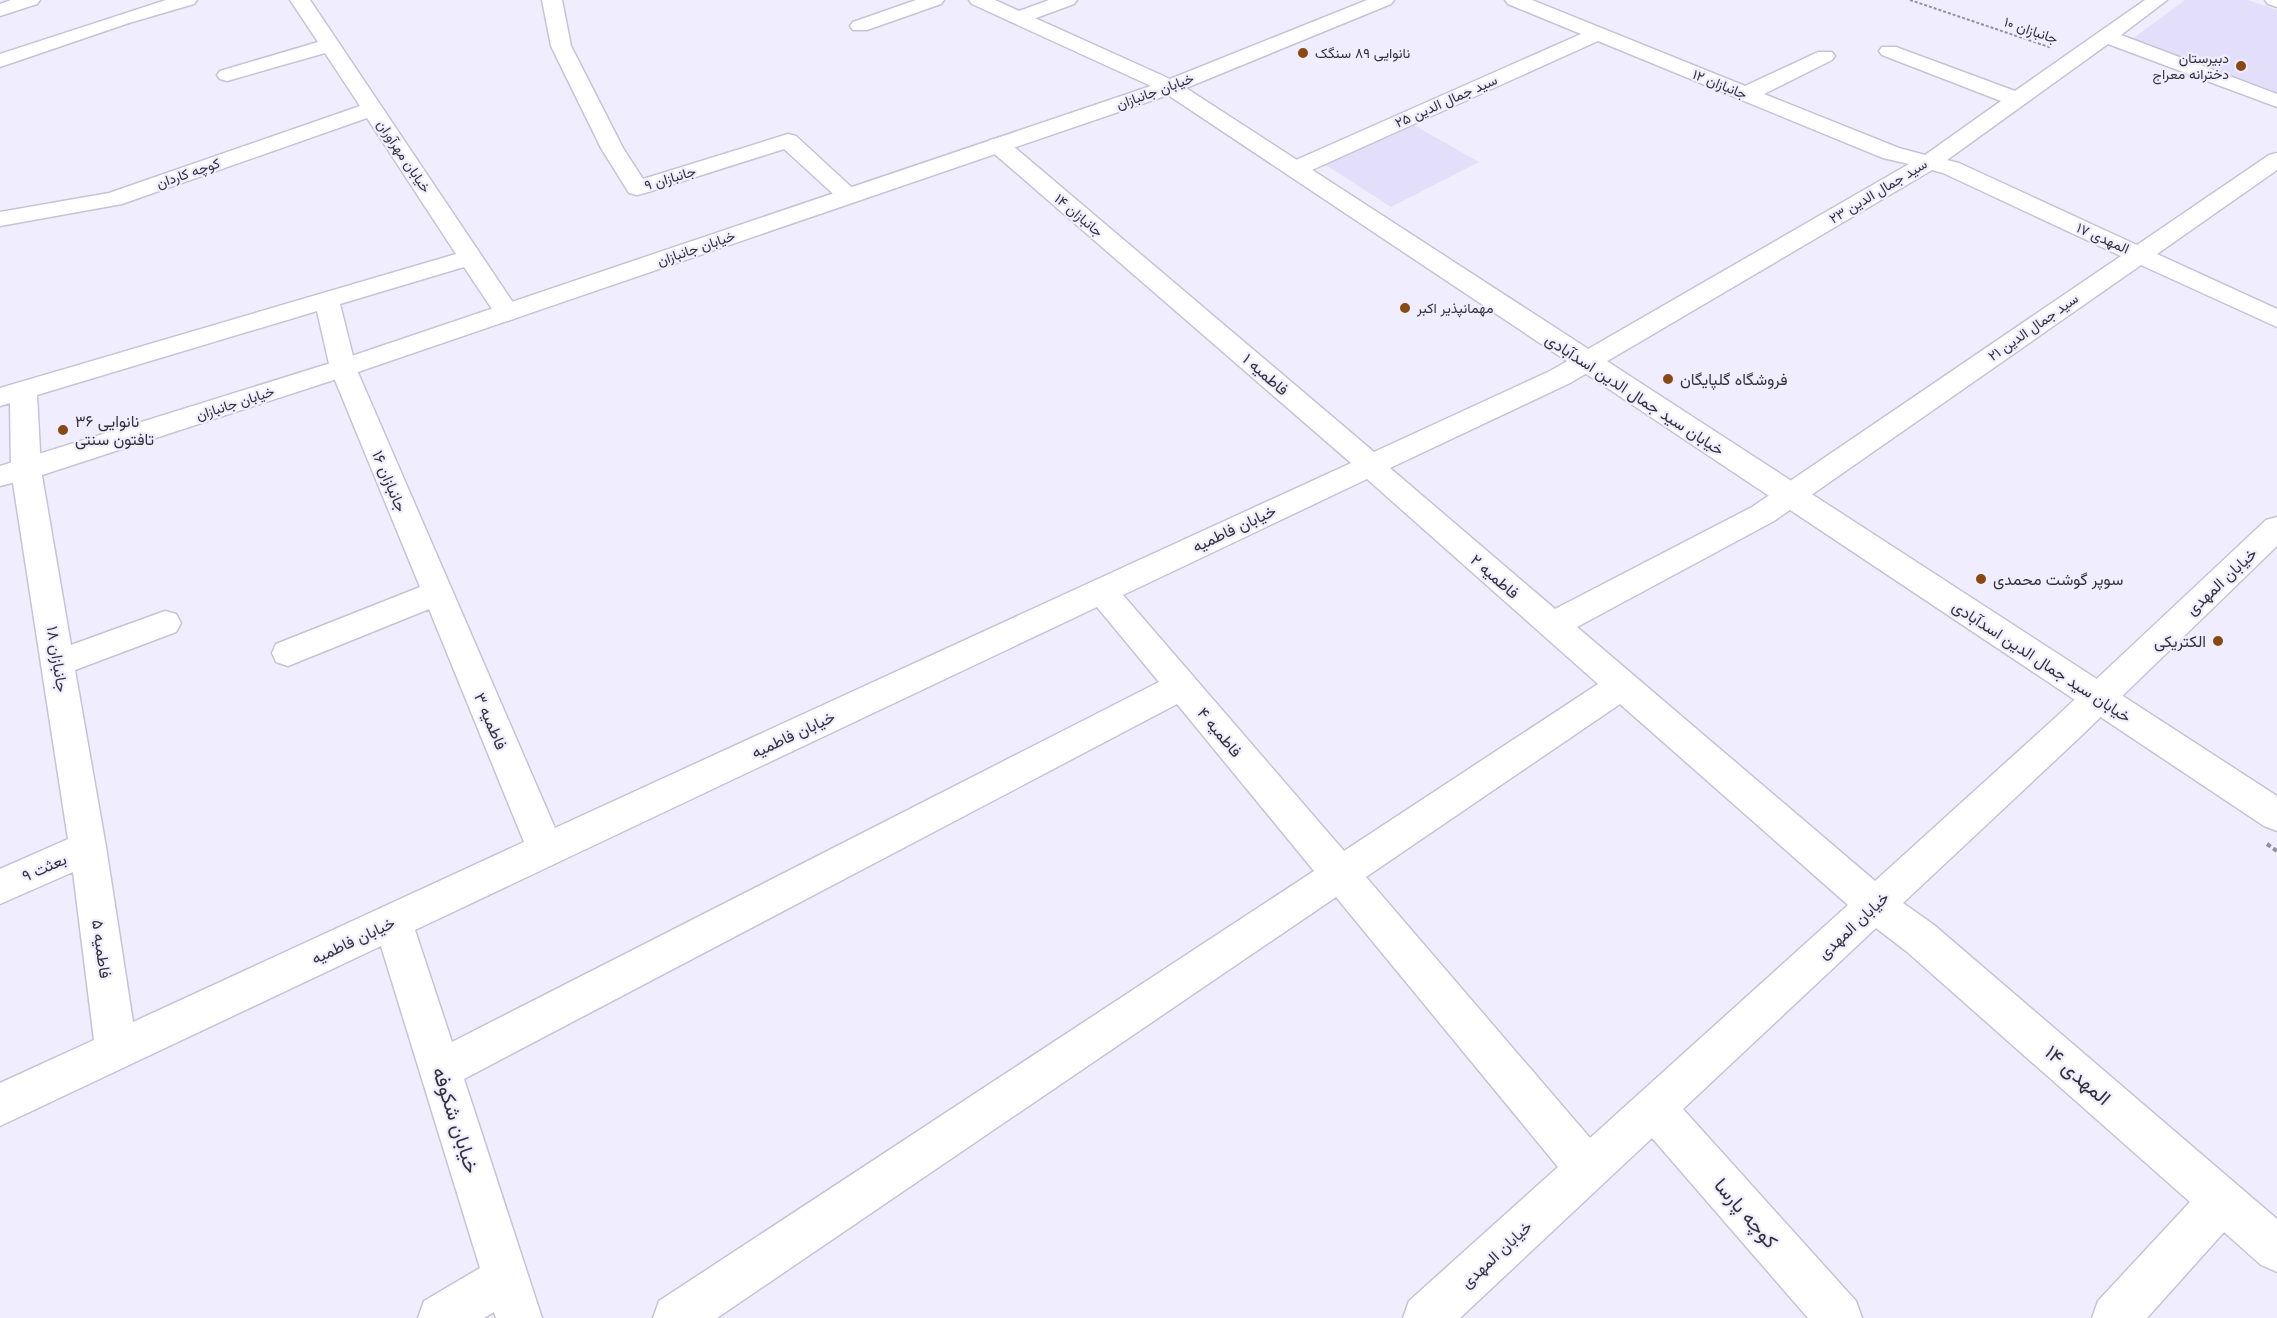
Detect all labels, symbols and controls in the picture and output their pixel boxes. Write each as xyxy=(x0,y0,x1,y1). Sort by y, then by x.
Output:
street label: جانبازان ۱۰ xyxy=(2002,12,2060,48)
place label: نانوایی ۸۹ سنگک xyxy=(1315,44,1410,62)
marker: نانوایی ۸۹ سنگک xyxy=(1296,46,1310,60)
place label: دبیرستان دخترانه معراج xyxy=(2153,49,2229,85)
marker: دبیرستان دخترانه معراج xyxy=(2234,59,2248,73)
street label: جانبازان ۱۲ xyxy=(1690,65,1750,103)
street label: خیابان جانبازان xyxy=(1114,69,1196,113)
street label: سید جمال الدین ۲۵ xyxy=(1392,70,1500,133)
street label: خیابان مهرآوران xyxy=(373,116,435,196)
street label: کوچه کاردان xyxy=(154,154,222,193)
street label: سید جمال الدین ۲۳ xyxy=(1826,155,1931,228)
street label: جانبازان ۹ xyxy=(642,162,698,194)
street label: جانبازان ۱۴ xyxy=(1051,189,1107,241)
street label: المهدی ۱۷ xyxy=(2074,218,2132,258)
street label: خیابان جانبازان xyxy=(655,226,737,270)
street label: سید جمال الدین ۲۱ xyxy=(1984,289,2082,366)
place label: مهمانپذیر اکبر xyxy=(1416,299,1493,318)
marker: مهمانپذیر اکبر xyxy=(1398,301,1412,315)
street label: خیابان سید جمال الدین اسدآبادی xyxy=(1541,329,1729,460)
street label: فاطمیه ۱ xyxy=(1239,349,1293,399)
place label: فروشگاه گلپایگان xyxy=(1680,369,1788,391)
marker: فروشگاه گلپایگان xyxy=(1661,372,1675,386)
street label: خیابان جانبازان xyxy=(194,382,276,424)
place label: نانوایی ۳۶ تافتون سنتی xyxy=(75,411,154,450)
marker: نانوایی ۳۶ تافتون سنتی xyxy=(56,423,70,437)
street label: جانبازان ۱۶ xyxy=(367,447,412,515)
street label: خیابان فاطمیه xyxy=(1189,500,1279,556)
street label: خیابان المهدی xyxy=(2181,543,2262,620)
street label: فاطمیه ۲ xyxy=(1467,549,1523,603)
place label: سوپر گوشت محمدی xyxy=(1993,569,2123,591)
marker: سوپر گوشت محمدی xyxy=(1974,572,1988,586)
street label: خیابان سید جمال الدین اسدآبادی xyxy=(1948,596,2136,727)
street label: جانبازان ۱۸ xyxy=(42,625,73,694)
place label: الکتریکی xyxy=(2154,631,2206,652)
marker: الکتریکی xyxy=(2211,634,2225,648)
street label: فاطمیه ۳ xyxy=(470,689,512,753)
street label: فاطمیه ۴ xyxy=(1193,703,1247,761)
street label: خیابان فاطمیه xyxy=(748,706,838,762)
street label: بعثت ۹ xyxy=(19,848,69,886)
street label: خیابان المهدی xyxy=(1813,887,1894,964)
street label: خیابان فاطمیه xyxy=(308,912,398,968)
street label: فاطمیه ۵ xyxy=(88,918,116,980)
street label: المهدی ۱۴ xyxy=(2040,1039,2116,1111)
street label: خیابان شکوفه xyxy=(427,1063,485,1177)
street label: کوچه پارسا xyxy=(1708,1172,1784,1254)
street label: خیابان المهدی xyxy=(1456,1216,1537,1293)

